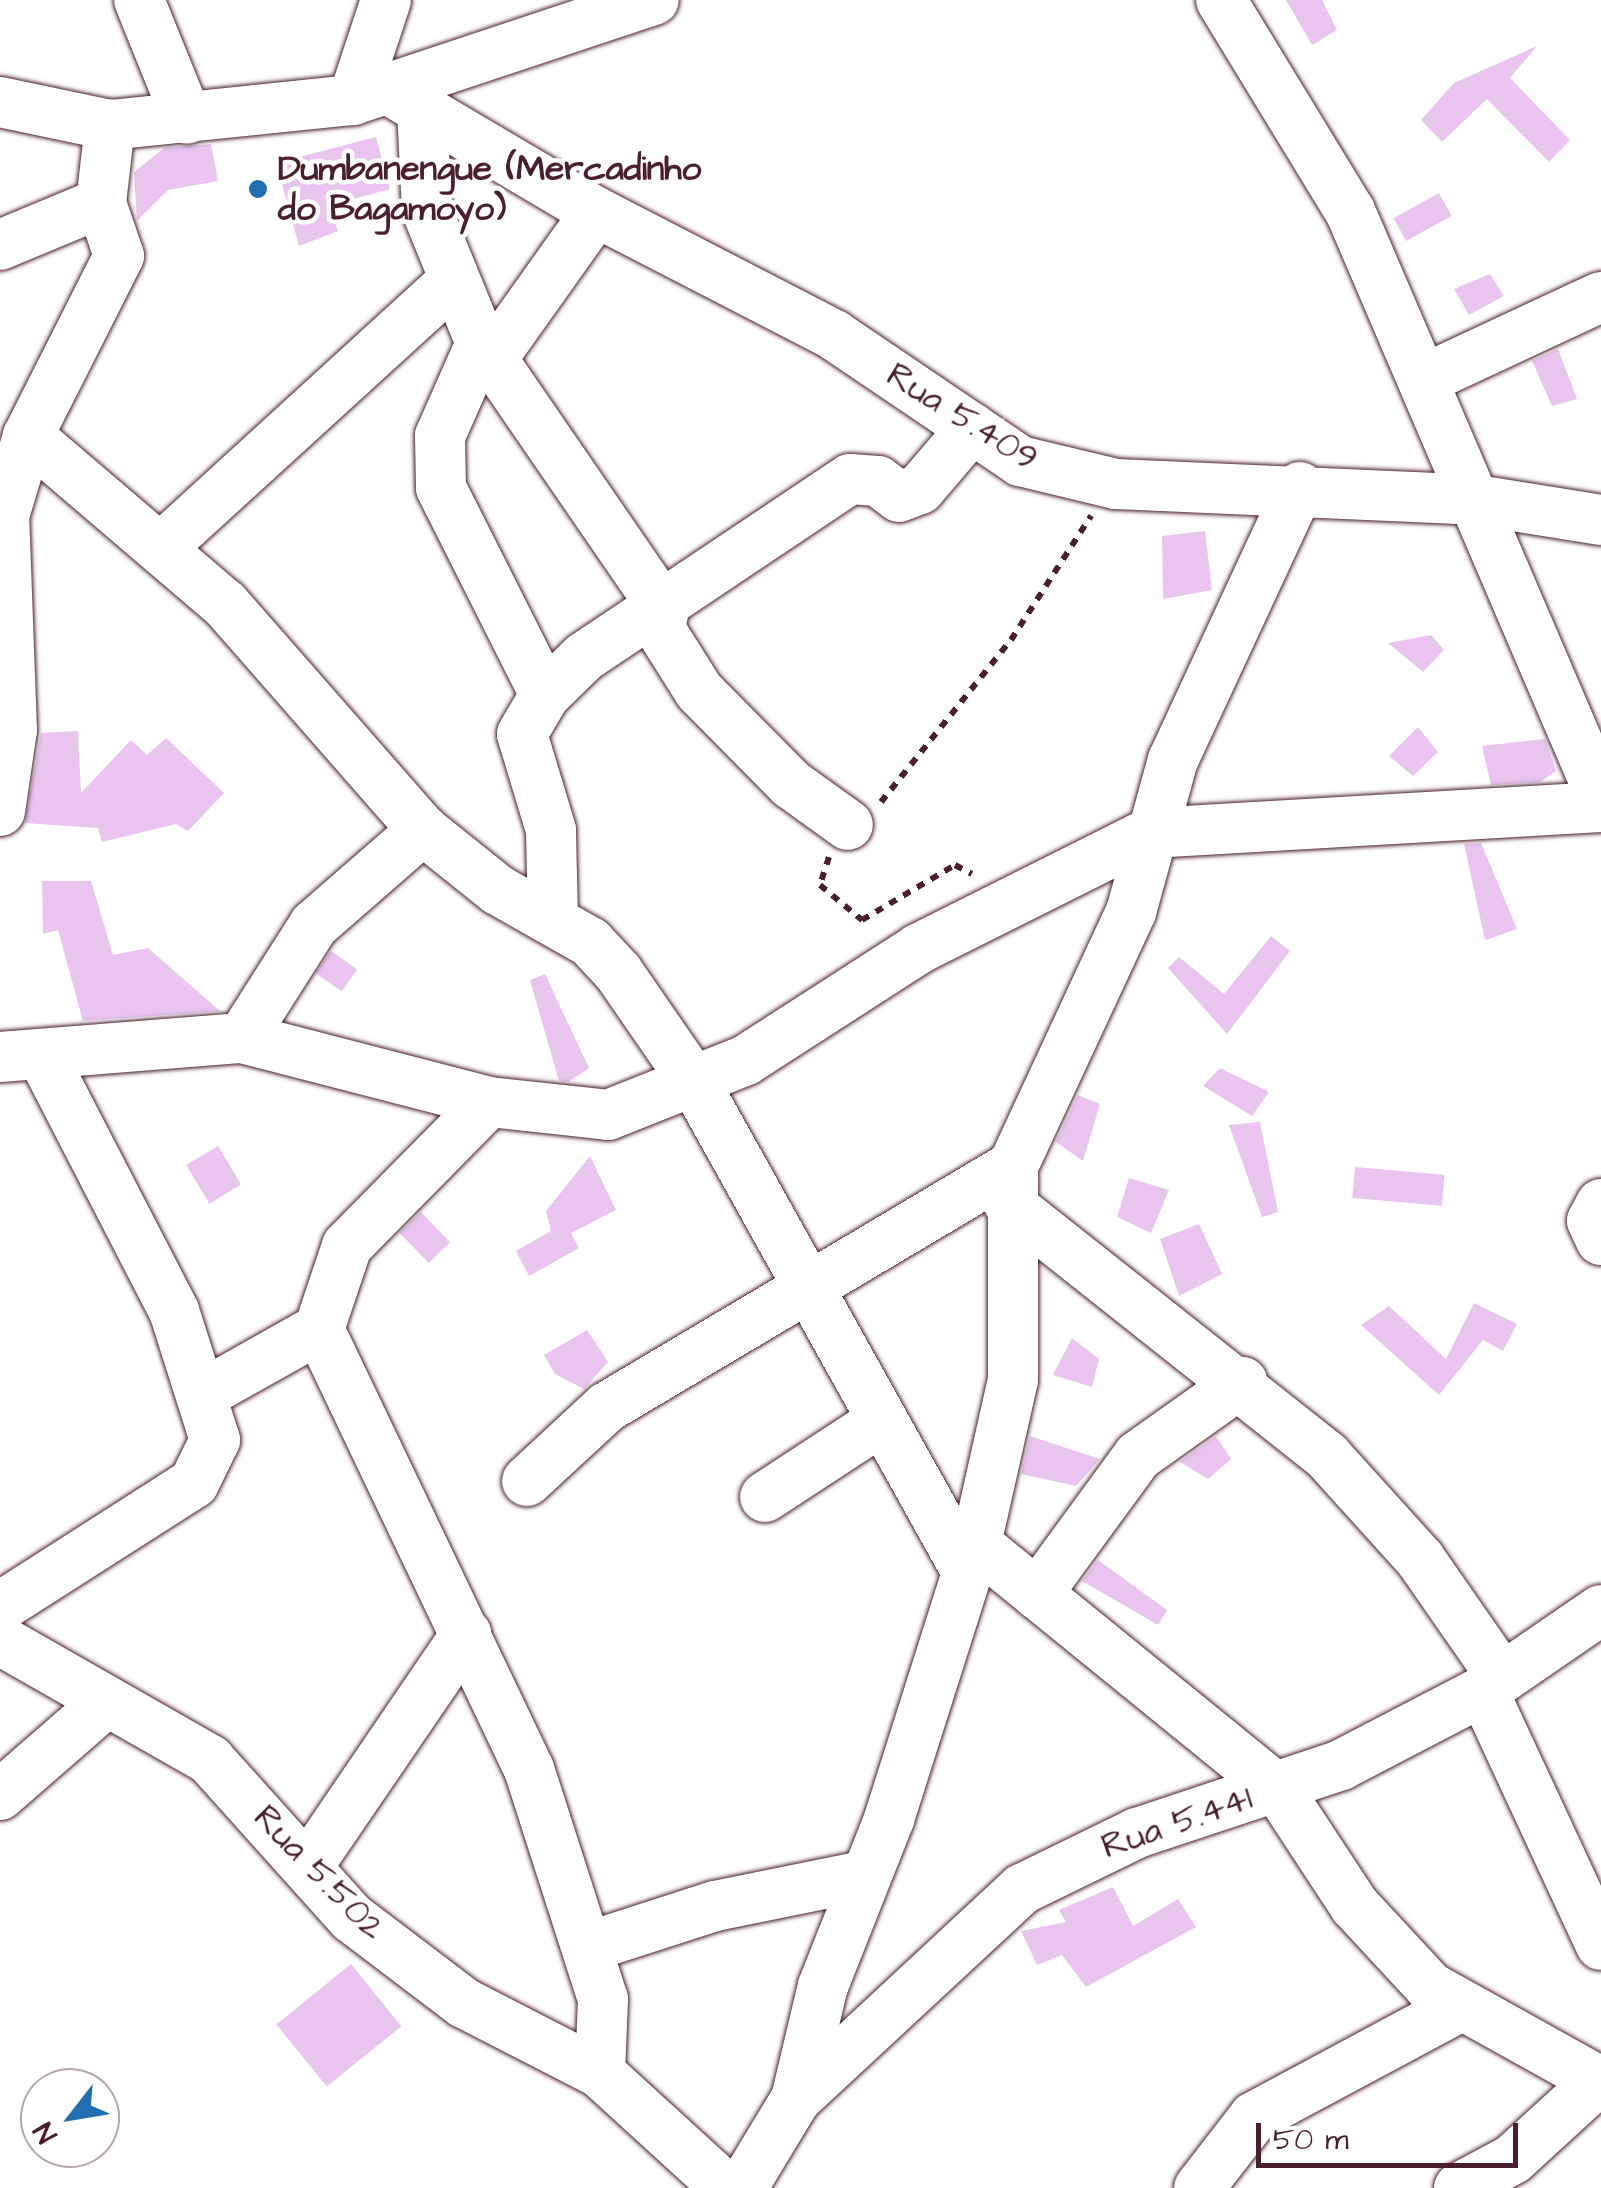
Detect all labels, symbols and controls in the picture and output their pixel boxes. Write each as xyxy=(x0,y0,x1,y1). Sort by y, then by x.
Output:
place label: Dumbanengue (Mercadinho do Bagamoyo) xyxy=(278,148,701,230)
marker: Dumbanengue (Mercadinho do Bagamoyo) xyxy=(247,178,269,200)
street label: Rua 5.409 xyxy=(879,354,1045,480)
street label: Rua 5.441 xyxy=(1096,1778,1258,1868)
street label: Rua 5.502 xyxy=(244,1797,394,1949)
north arrow xyxy=(20,2068,120,2168)
scale bar xyxy=(1261,2103,1524,2165)
text: N xyxy=(24,2115,67,2150)
text: 50 m xyxy=(1273,2119,1349,2161)

